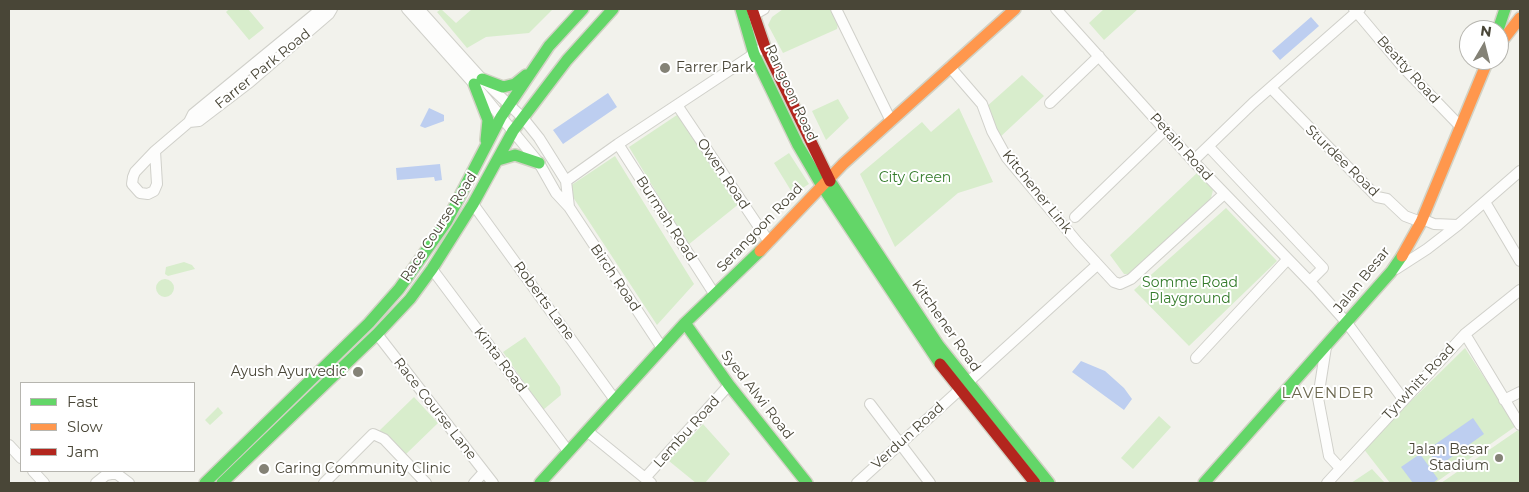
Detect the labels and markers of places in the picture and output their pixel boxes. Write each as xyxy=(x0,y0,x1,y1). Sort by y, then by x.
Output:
place label: Farrer Park xyxy=(676,60,753,76)
marker: Farrer Park xyxy=(658,61,672,75)
place label: Ayush Ayurvedic xyxy=(231,364,347,380)
marker: Ayush Ayurvedic xyxy=(351,365,365,379)
place label: Jalan Besar Stadium xyxy=(1409,442,1489,474)
marker: Jalan Besar Stadium xyxy=(1493,452,1505,464)
place label: Caring Community Clinic xyxy=(275,461,451,477)
marker: Caring Community Clinic xyxy=(257,462,271,476)

